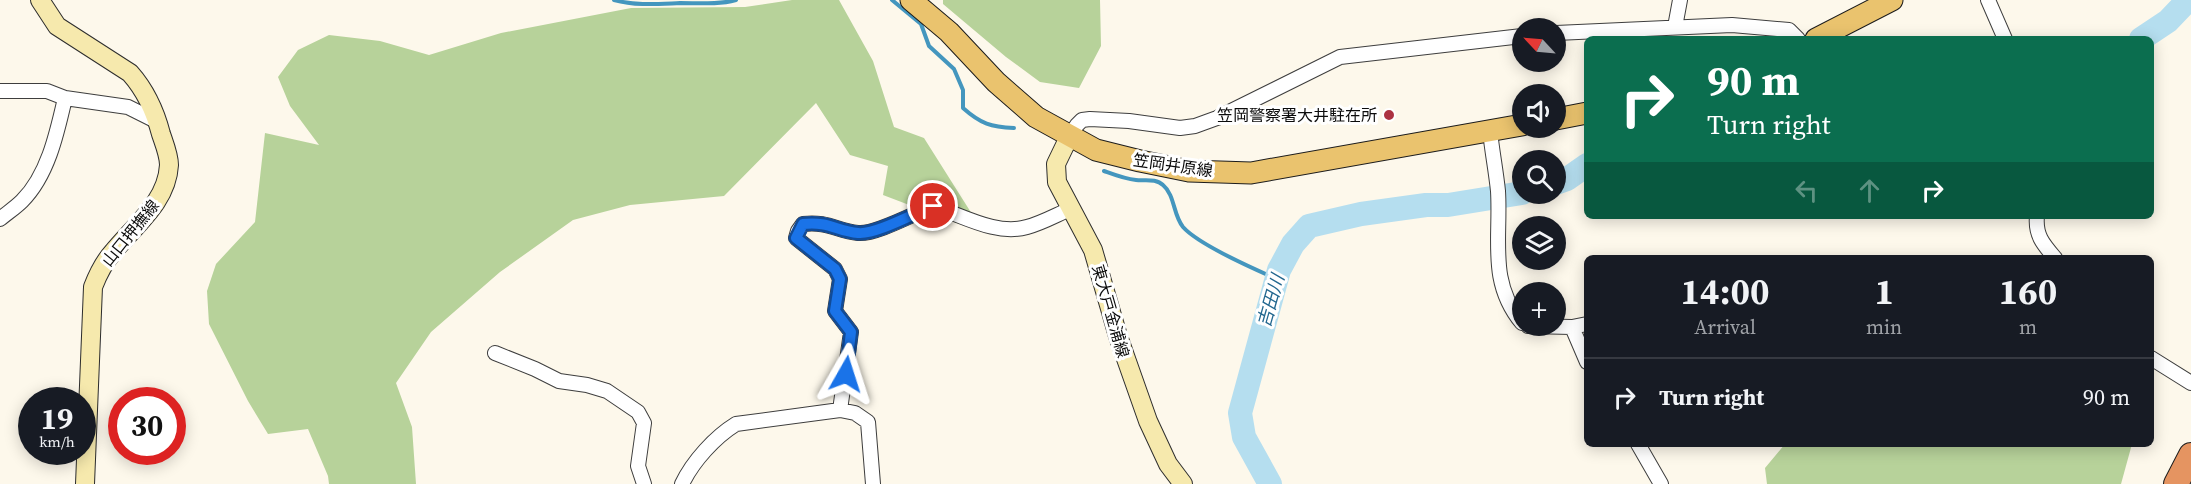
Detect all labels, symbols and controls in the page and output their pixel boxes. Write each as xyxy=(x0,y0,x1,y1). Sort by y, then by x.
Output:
north arrow xyxy=(1512,18,1566,72)
map controls xyxy=(1512,18,1566,336)
text: 90 m xyxy=(1707,51,1800,109)
icon: right xyxy=(1608,60,1686,138)
button: sound xyxy=(1512,84,1566,138)
place label: 笠岡警察署大井駐在所 xyxy=(1217,104,1377,126)
text: Turn right xyxy=(1707,106,1831,143)
marker: 笠岡警察署大井駐在所 xyxy=(1382,108,1396,122)
street label: 笠岡井原線 xyxy=(1132,149,1214,181)
button: search xyxy=(1512,150,1566,204)
icon: left xyxy=(1790,174,1823,207)
icon: ahead xyxy=(1853,174,1886,207)
icon: right xyxy=(1916,174,1949,207)
pin xyxy=(907,180,958,231)
icon: arrive xyxy=(916,189,949,222)
street label: 山口押撫線 xyxy=(96,195,164,271)
button: layers xyxy=(1512,216,1566,270)
street label: 東大戸金浦線 xyxy=(1087,262,1135,360)
text: 14:00 xyxy=(1681,267,1769,316)
text: 1 xyxy=(1874,267,1894,316)
text: 160 xyxy=(1999,267,2057,316)
water label: 吉田川 xyxy=(1251,270,1291,330)
button: + xyxy=(1512,282,1566,336)
text: Arrival xyxy=(1694,313,1756,341)
text: min xyxy=(1866,313,1902,341)
text: m xyxy=(2019,313,2037,341)
position arrow xyxy=(814,342,878,406)
icon: right xyxy=(1608,381,1641,414)
text: Turn right xyxy=(1659,382,1764,412)
text: 90 m xyxy=(2083,382,2130,412)
speed limit sign: 30 xyxy=(108,387,186,465)
text: 19 xyxy=(41,398,73,439)
text: km/h xyxy=(39,431,75,452)

